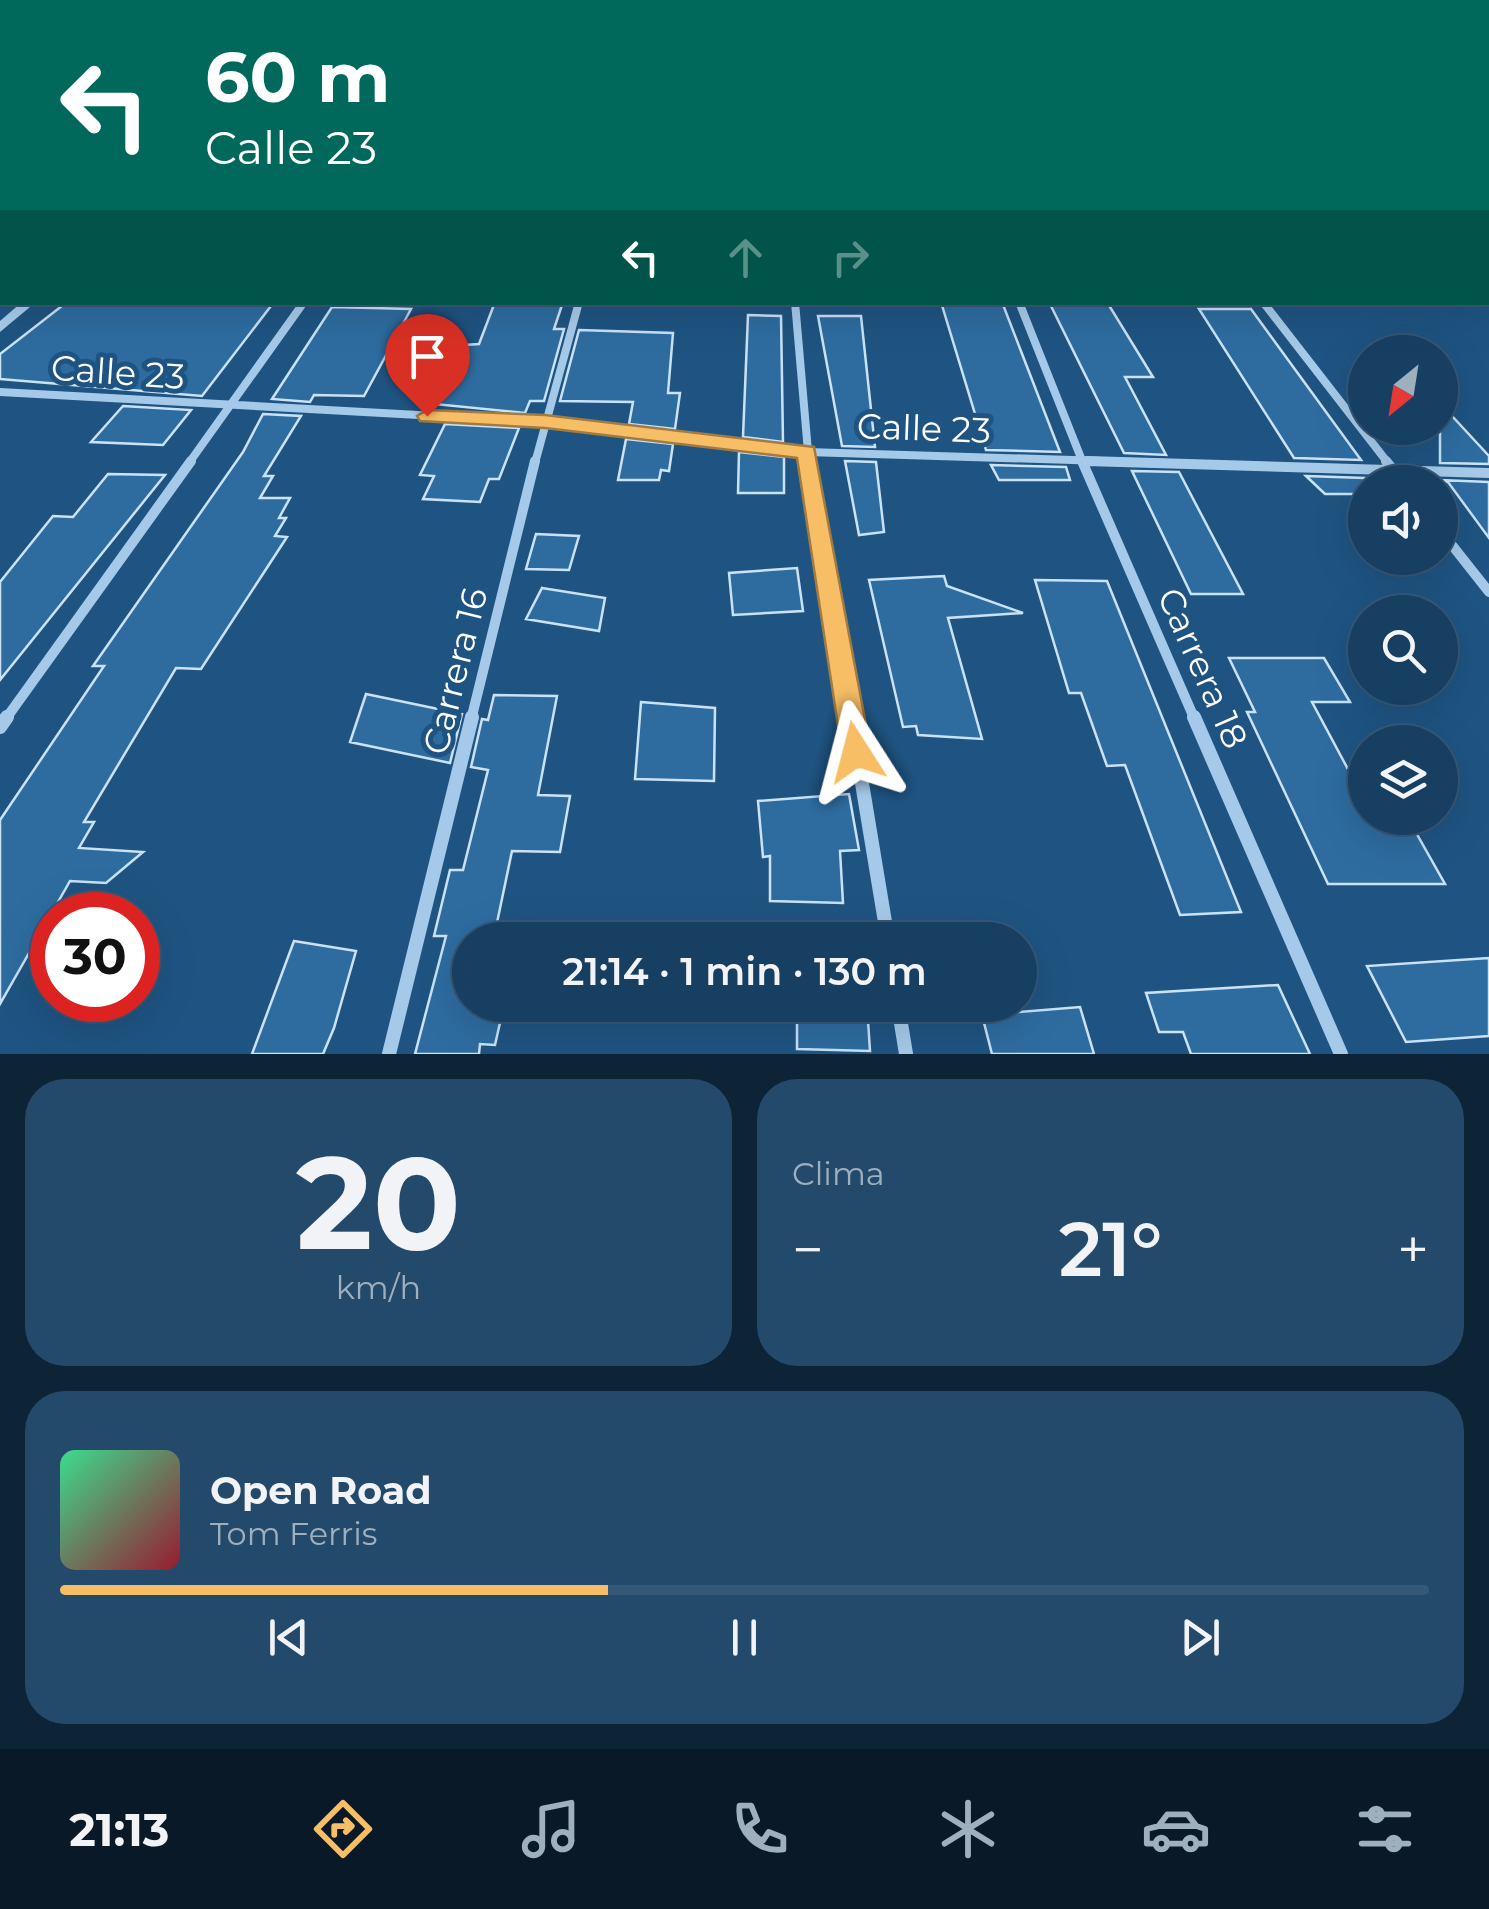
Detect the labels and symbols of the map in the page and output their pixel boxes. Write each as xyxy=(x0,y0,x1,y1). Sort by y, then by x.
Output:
pin xyxy=(385,314,470,417)
north arrow xyxy=(1348,335,1458,445)
street label: Calle 23 xyxy=(50,346,186,398)
street label: Calle 23 xyxy=(856,404,992,452)
street label: Carrera 18 xyxy=(1149,581,1257,755)
street label: Carrera 16 xyxy=(414,583,496,759)
position arrow xyxy=(804,700,908,804)
speed limit sign: 30 xyxy=(30,892,160,1022)

